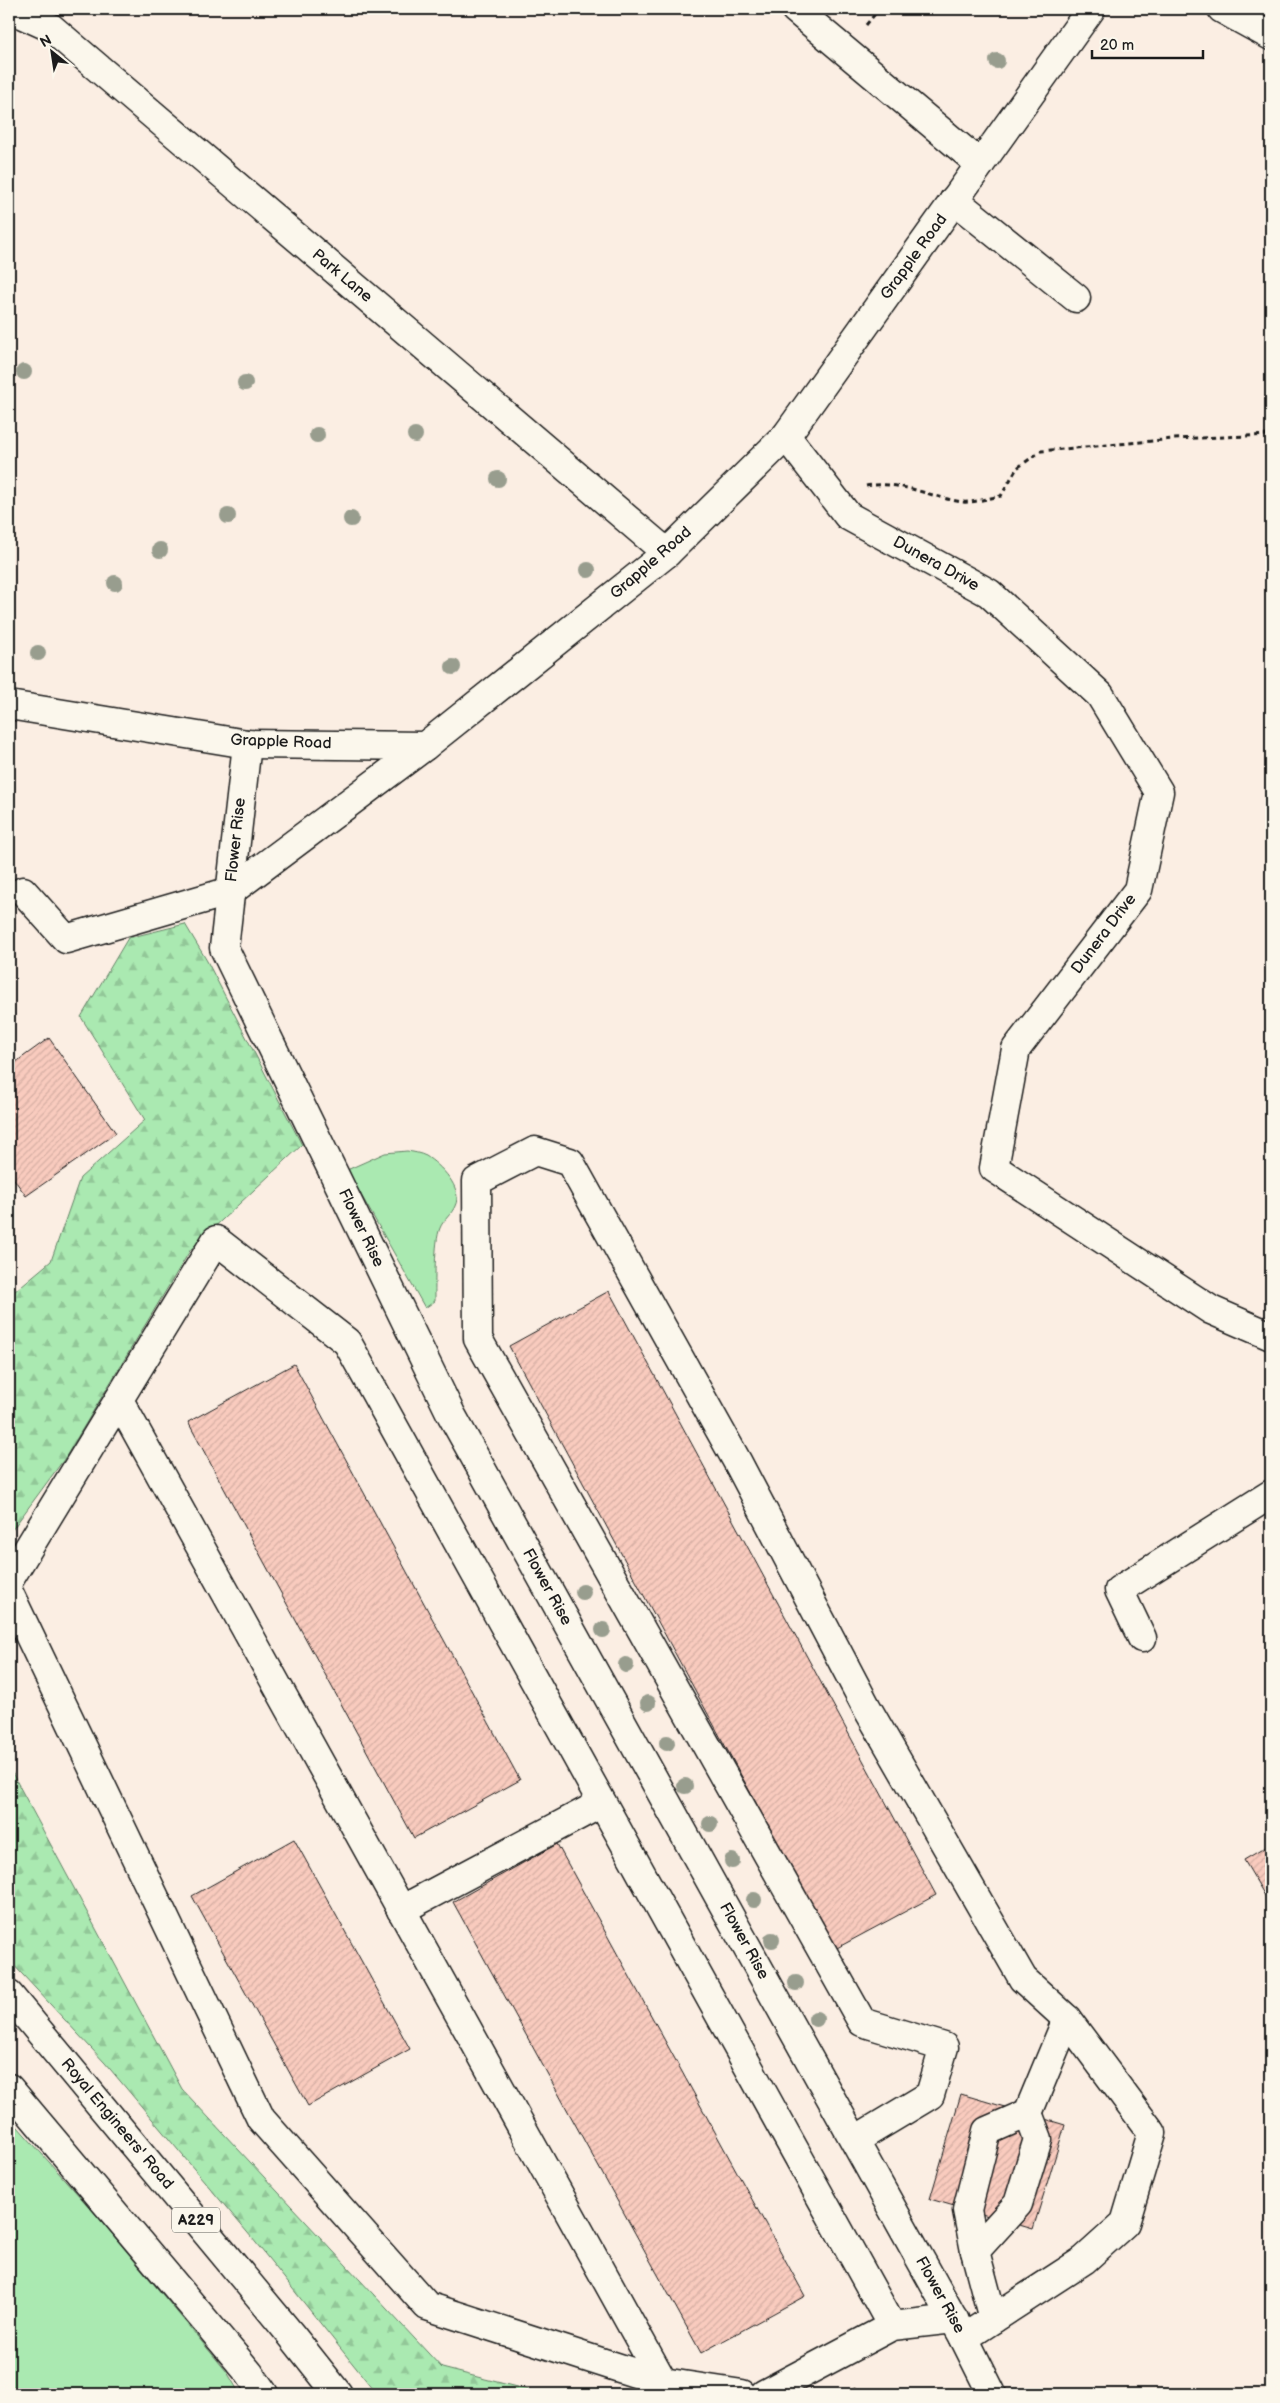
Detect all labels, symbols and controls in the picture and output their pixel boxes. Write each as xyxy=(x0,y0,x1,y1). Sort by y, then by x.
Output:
north arrow xyxy=(28,28,78,78)
scale bar xyxy=(1092,28,1204,60)
text: N xyxy=(37,31,55,51)
text: 20 m xyxy=(1100,36,1134,55)
street label: Grapple Road xyxy=(877,211,951,303)
street label: Park Lane xyxy=(308,245,376,307)
street label: Grapple Road xyxy=(607,523,695,603)
street label: Dunera Drive xyxy=(890,533,983,596)
street label: Grapple Road xyxy=(230,731,332,753)
street label: Flower Rise xyxy=(222,796,250,883)
street label: Dunera Drive xyxy=(1068,890,1141,978)
street label: Flower Rise xyxy=(334,1186,388,1271)
street label: Flower Rise xyxy=(518,1545,576,1629)
street label: Flower Rise xyxy=(715,1899,773,1983)
street label: Royal Engineers' Road xyxy=(57,2055,177,2193)
road number: A229 xyxy=(172,2208,220,2232)
street label: Flower Rise xyxy=(911,2253,969,2337)

